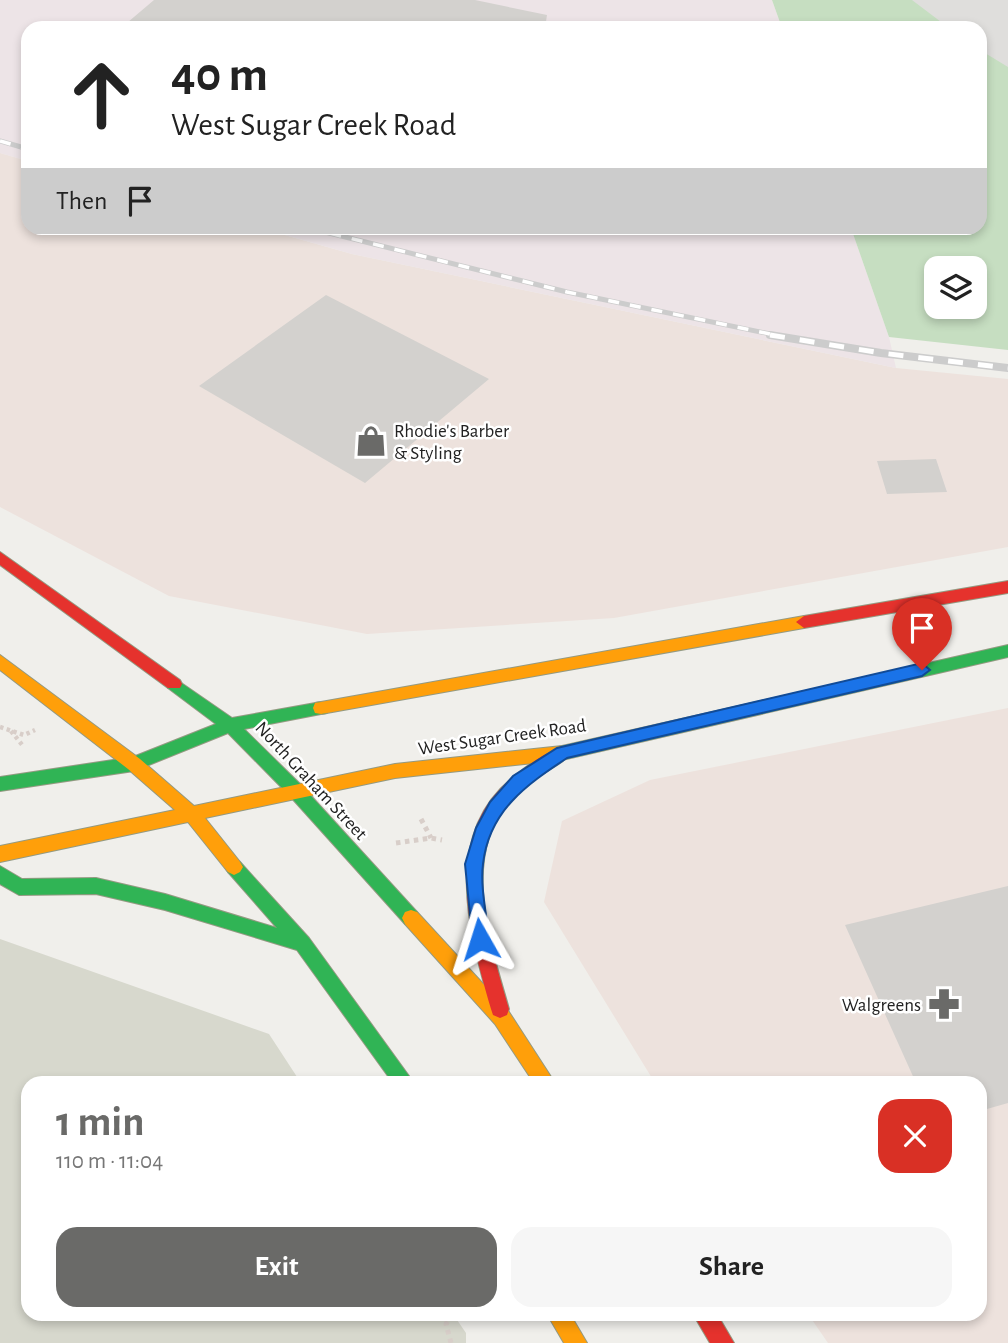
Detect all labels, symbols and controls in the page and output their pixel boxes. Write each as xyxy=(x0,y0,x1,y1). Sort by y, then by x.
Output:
icon: ahead xyxy=(56,49,147,140)
text: 40 m xyxy=(171,51,268,100)
text: West Sugar Creek Road xyxy=(171,109,456,141)
icon: arrive xyxy=(121,182,159,220)
text: Then xyxy=(56,188,107,214)
map controls xyxy=(924,256,987,319)
button: layers xyxy=(924,256,987,319)
place label: Rhodie's Barber & Styling xyxy=(394,422,509,463)
shop icon: Rhodie's Barber & Styling xyxy=(354,424,388,458)
pin xyxy=(892,598,952,670)
icon: arrive xyxy=(903,609,941,647)
street label: West Sugar Creek Road xyxy=(417,716,588,759)
street label: North Graham Street xyxy=(251,718,370,844)
position arrow xyxy=(443,902,517,976)
pharmacy icon: Walgreens xyxy=(927,987,961,1021)
place label: Walgreens xyxy=(842,996,921,1015)
button: close xyxy=(878,1099,952,1173)
text: 1 min xyxy=(56,1101,145,1143)
text: 110 m · 11:04 xyxy=(56,1150,163,1173)
button: Exit xyxy=(56,1227,497,1307)
button: Share xyxy=(511,1227,952,1307)

